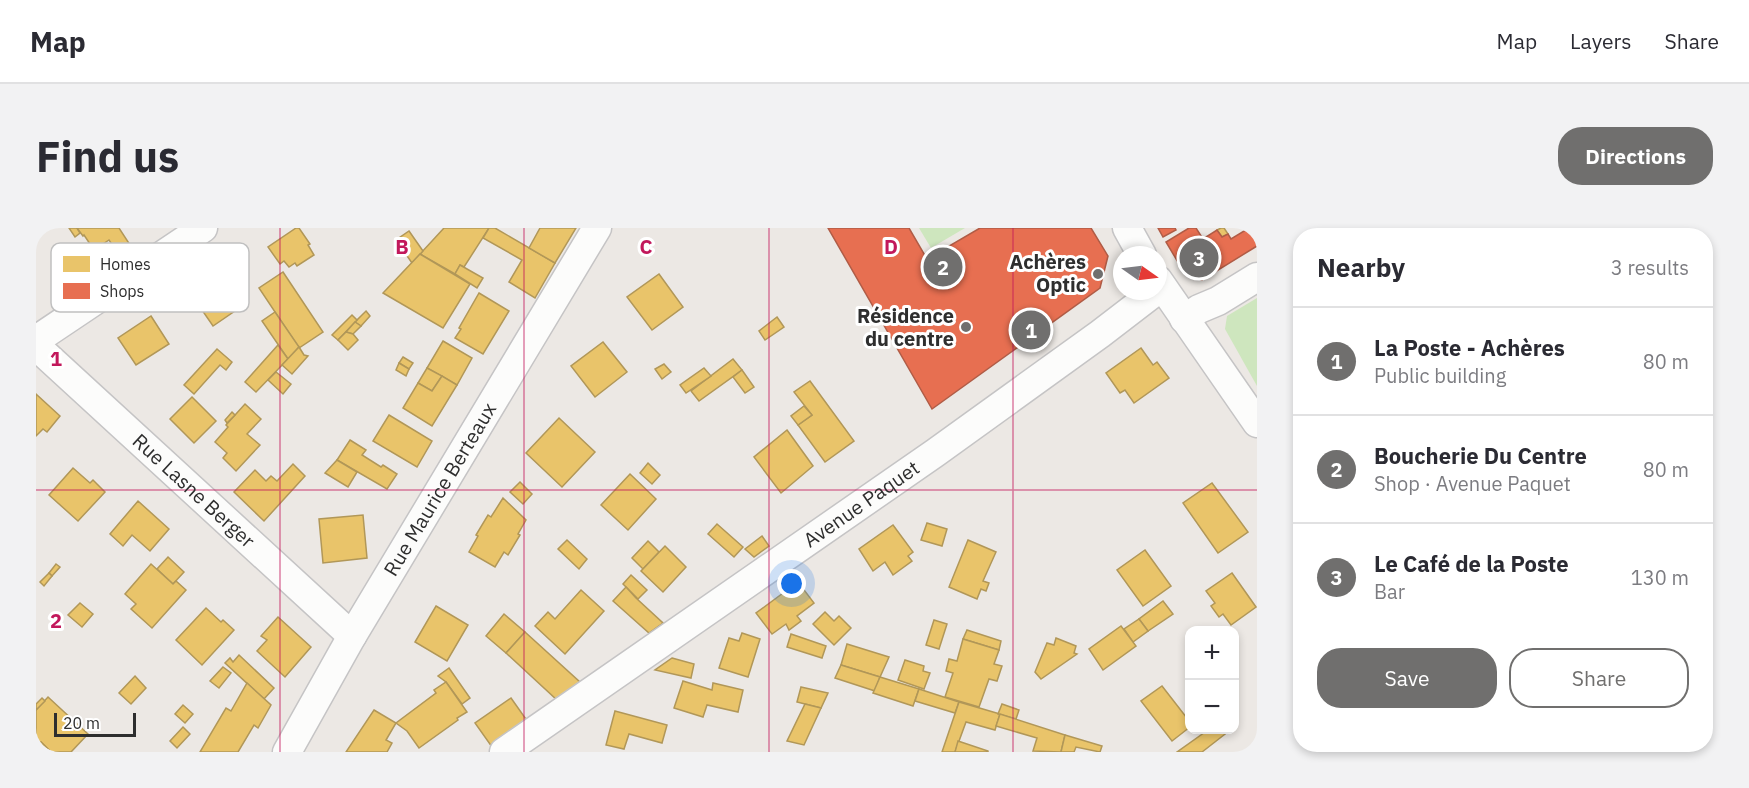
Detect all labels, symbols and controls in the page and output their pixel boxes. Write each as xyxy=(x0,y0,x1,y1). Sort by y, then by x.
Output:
text: Map xyxy=(30,23,86,60)
text: Map xyxy=(1497,27,1537,55)
text: Layers xyxy=(1570,27,1632,55)
text: Share xyxy=(1665,27,1719,55)
button: Directions xyxy=(1558,127,1713,185)
text: Find us xyxy=(36,129,179,184)
text: B xyxy=(395,233,409,260)
text: C xyxy=(639,233,653,260)
text: D xyxy=(884,233,898,260)
pin: 3 xyxy=(1180,236,1218,280)
legend xyxy=(51,243,249,312)
pin: 2 xyxy=(924,244,962,290)
north arrow xyxy=(1113,246,1167,300)
place label: Achères Optic xyxy=(1010,248,1086,298)
text: Nearby xyxy=(1317,250,1405,284)
text: Homes xyxy=(100,254,151,274)
text: 3 results xyxy=(1611,254,1689,281)
marker: Achères Optic xyxy=(1091,267,1105,281)
text: Shops xyxy=(100,281,144,301)
place label: Résidence du centre xyxy=(857,302,954,352)
pin: 1 xyxy=(1012,308,1050,352)
marker: Résidence du centre xyxy=(959,320,973,334)
text: La Poste - Achères xyxy=(1374,333,1565,362)
text: 1 xyxy=(50,345,62,372)
text: 1 xyxy=(1331,348,1343,375)
text: 80 m xyxy=(1643,348,1689,375)
text: Public building xyxy=(1374,362,1506,389)
street label: Rue Maurice Berteaux xyxy=(377,397,502,581)
street label: Rue Lasne Berger xyxy=(127,427,261,553)
text: Boucherie Du Centre xyxy=(1374,441,1587,470)
street label: Avenue Paquet xyxy=(798,454,924,553)
text: 2 xyxy=(1331,456,1343,483)
text: 80 m xyxy=(1643,456,1689,483)
text: Shop · Avenue Paquet xyxy=(1374,470,1571,497)
text: Le Café de la Poste xyxy=(1374,549,1569,578)
text: 3 xyxy=(1331,564,1343,591)
text: 130 m xyxy=(1631,564,1689,591)
your location xyxy=(777,569,806,598)
text: Bar xyxy=(1374,578,1405,605)
text: 2 xyxy=(50,607,62,634)
map controls xyxy=(1185,626,1239,734)
button: + xyxy=(1185,626,1239,680)
button: Save xyxy=(1317,648,1497,708)
button: Share xyxy=(1509,648,1689,708)
button: − xyxy=(1185,680,1239,734)
scale bar xyxy=(54,710,136,738)
text: 20 m xyxy=(63,713,100,733)

